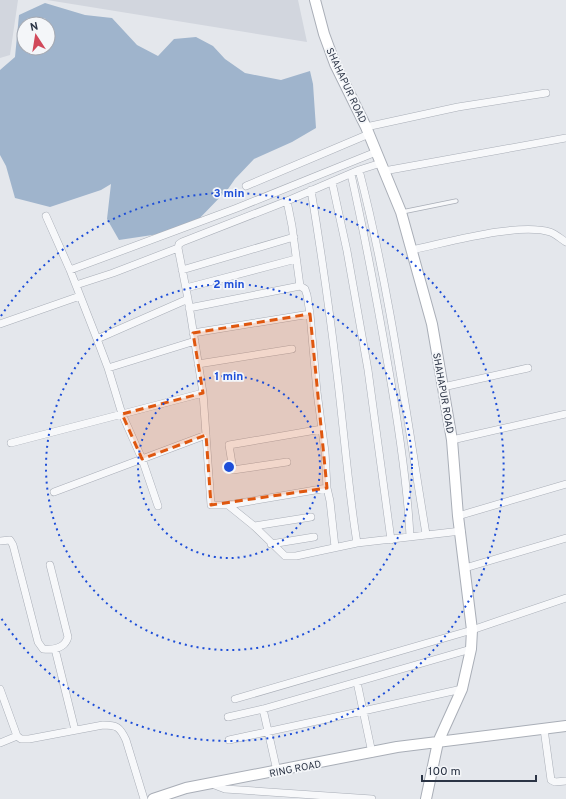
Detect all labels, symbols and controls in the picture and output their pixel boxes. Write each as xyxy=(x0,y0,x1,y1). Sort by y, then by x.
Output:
north arrow xyxy=(16,16,56,56)
text: N xyxy=(29,20,39,35)
street label: SHAHAPUR ROAD xyxy=(322,46,369,126)
text: 3 min xyxy=(213,186,245,202)
text: 2 min xyxy=(213,277,245,293)
street label: SHAHAPUR ROAD xyxy=(429,352,456,435)
text: 1 min xyxy=(215,369,243,385)
centre of rings xyxy=(222,460,236,474)
scale bar xyxy=(422,757,536,783)
street label: RING ROAD xyxy=(268,758,323,781)
text: 100 m xyxy=(428,764,461,780)

